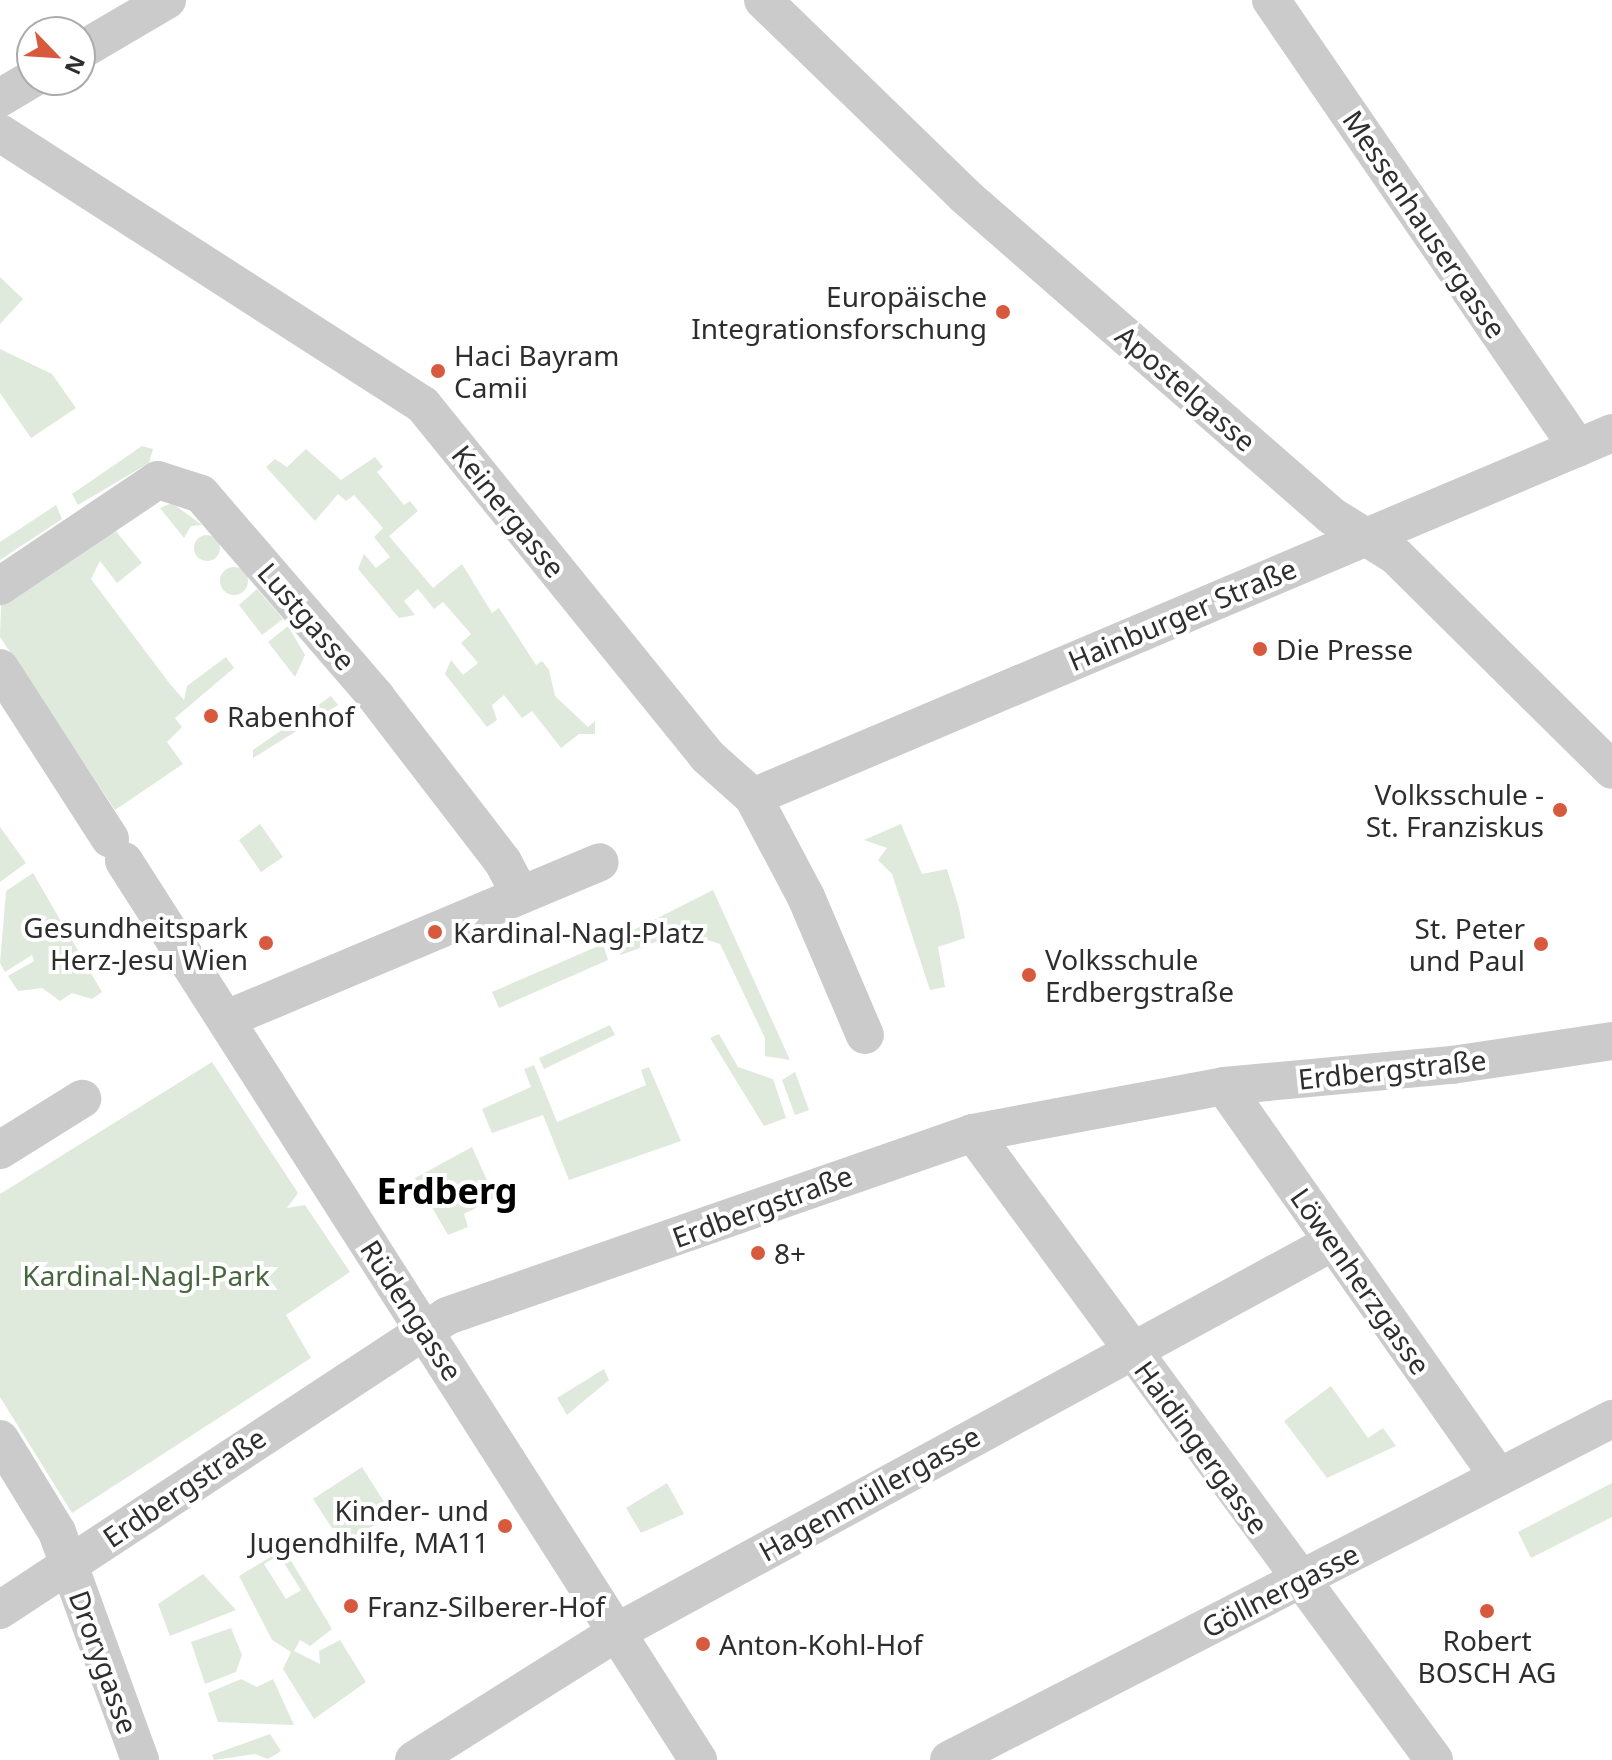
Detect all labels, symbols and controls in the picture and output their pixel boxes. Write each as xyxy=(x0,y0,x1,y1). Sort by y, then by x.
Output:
north arrow xyxy=(16,16,96,96)
text: N xyxy=(59,51,93,80)
street label: Messenhausergasse xyxy=(1336,104,1514,344)
place label: Europäische Integrationsforschung xyxy=(691,279,987,345)
marker: Europäische Integrationsforschung xyxy=(994,303,1012,321)
street label: Apostelgasse xyxy=(1109,318,1263,458)
place label: Haci Bayram Camii xyxy=(454,338,619,404)
marker: Haci Bayram Camii xyxy=(429,362,447,380)
street label: Keinergasse xyxy=(446,438,572,584)
street label: Hainburger Straße xyxy=(1063,551,1301,677)
street label: Lustgasse xyxy=(251,556,363,676)
place label: Die Presse xyxy=(1276,632,1413,666)
marker: Die Presse xyxy=(1251,640,1269,658)
place label: Rabenhof xyxy=(227,699,354,733)
marker: Rabenhof xyxy=(202,707,220,725)
place label: Volksschule - St. Franziskus xyxy=(1366,777,1544,843)
marker: Volksschule - St. Franziskus xyxy=(1551,801,1569,819)
place label: Gesundheitspark Herz-Jesu Wien xyxy=(23,910,248,976)
place label: St. Peter und Paul xyxy=(1409,911,1525,977)
place label: Kardinal-Nagl-Platz xyxy=(453,915,704,949)
marker: Kardinal-Nagl-Platz xyxy=(424,921,446,943)
marker: Gesundheitspark Herz-Jesu Wien xyxy=(255,932,277,954)
marker: St. Peter und Paul xyxy=(1532,935,1550,953)
place label: Volksschule Erdbergstraße xyxy=(1045,942,1234,1008)
marker: Volksschule Erdbergstraße xyxy=(1020,966,1038,984)
street label: Erdbergstraße xyxy=(1296,1042,1488,1096)
street label: Erdbergstraße xyxy=(667,1158,857,1254)
district label: Erdberg xyxy=(376,1169,518,1213)
street label: Löwenherzgasse xyxy=(1284,1181,1438,1381)
street label: Rüdengasse xyxy=(354,1234,470,1386)
place label: 8+ xyxy=(774,1236,806,1270)
marker: 8+ xyxy=(749,1244,767,1262)
park label: Kardinal-Nagl-Park xyxy=(22,1258,270,1292)
street label: Haidingergasse xyxy=(1128,1354,1276,1540)
street label: Hagenmüllergasse xyxy=(753,1418,985,1568)
street label: Erdbergstraße xyxy=(96,1420,272,1554)
place label: Kinder- und Jugendhilfe, MA11 xyxy=(249,1493,489,1559)
marker: Kinder- und Jugendhilfe, MA11 xyxy=(496,1517,514,1535)
street label: Göllnergasse xyxy=(1196,1536,1364,1644)
street label: Drorygasse xyxy=(63,1586,145,1738)
place label: Franz-Silberer-Hof xyxy=(367,1589,605,1623)
marker: Franz-Silberer-Hof xyxy=(342,1597,360,1615)
marker: Robert BOSCH AG xyxy=(1478,1602,1496,1620)
place label: Robert BOSCH AG xyxy=(1418,1623,1556,1689)
place label: Anton-Kohl-Hof xyxy=(719,1627,923,1661)
marker: Anton-Kohl-Hof xyxy=(694,1635,712,1653)

